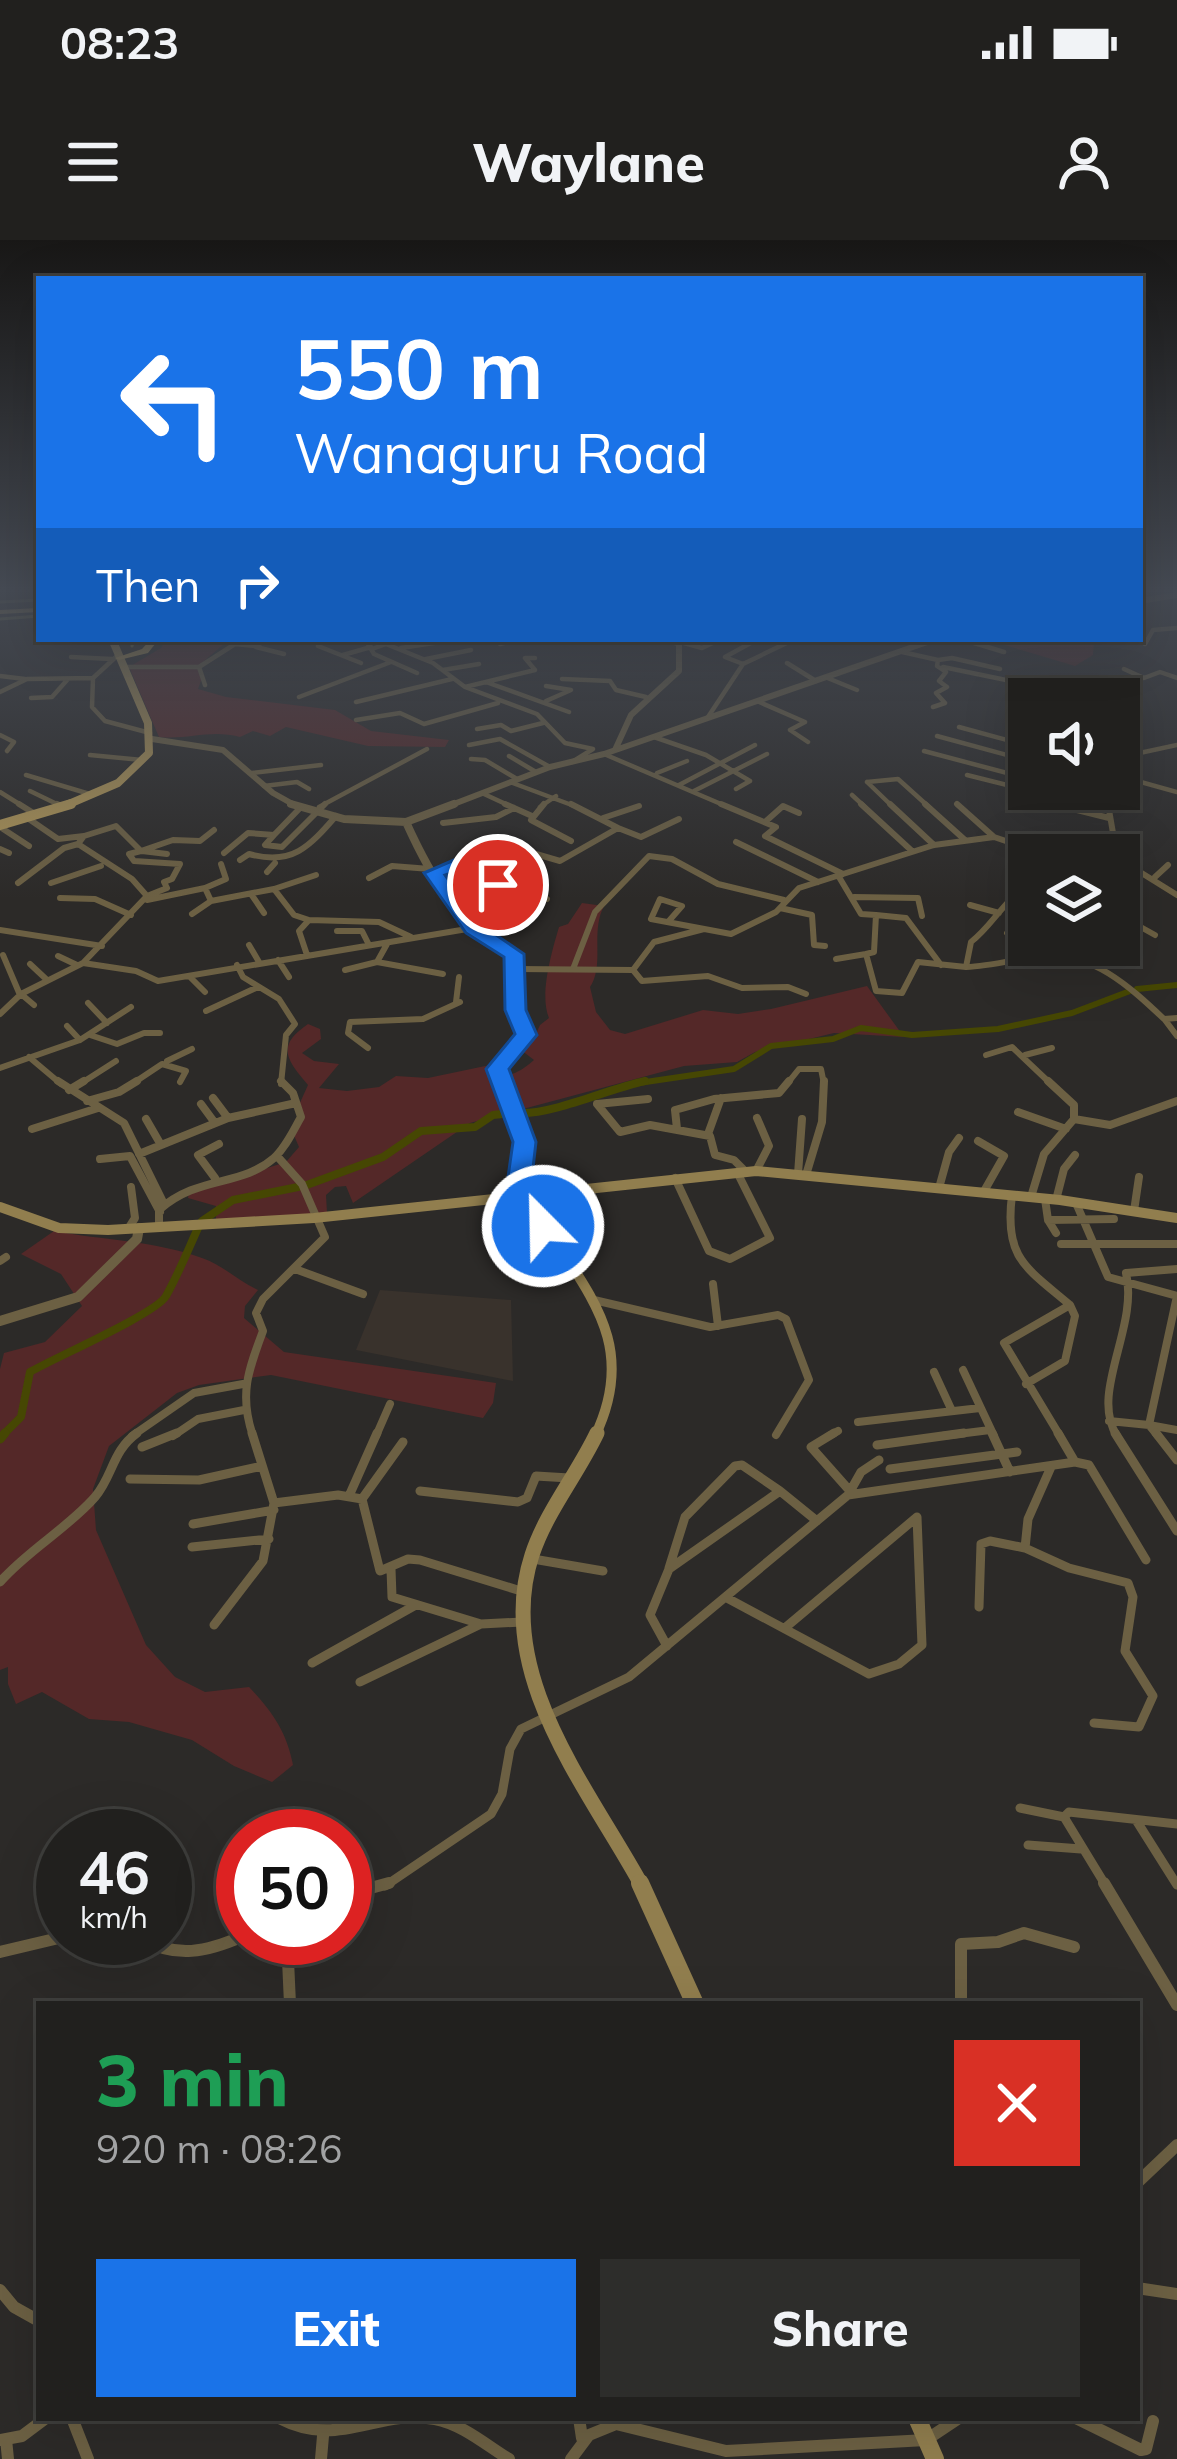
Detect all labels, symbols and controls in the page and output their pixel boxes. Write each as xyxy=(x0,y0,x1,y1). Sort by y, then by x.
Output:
text: 08:23 xyxy=(60,14,179,70)
text: Waylane xyxy=(472,128,705,196)
icon: menu xyxy=(60,129,126,195)
icon: person xyxy=(1051,129,1117,195)
text: 550 m xyxy=(294,315,544,420)
icon: left xyxy=(96,324,252,480)
text: Wanaguru Road xyxy=(294,419,708,487)
icon: right xyxy=(224,552,290,618)
text: Then xyxy=(96,557,200,613)
map controls xyxy=(1008,678,1140,966)
button: sound xyxy=(1008,678,1140,810)
pin xyxy=(447,834,549,936)
button: layers xyxy=(1008,834,1140,966)
icon: arrive xyxy=(465,852,531,918)
position arrow xyxy=(480,1163,606,1289)
speed limit sign: 50 xyxy=(216,1809,372,1965)
text: 46 xyxy=(78,1834,150,1909)
text: km/h xyxy=(80,1898,148,1936)
text: 3 min xyxy=(96,2034,289,2124)
button: close xyxy=(954,2040,1080,2166)
text: 920 m · 08:26 xyxy=(96,2124,342,2173)
button: Exit xyxy=(96,2259,576,2397)
button: Share xyxy=(600,2259,1080,2397)

